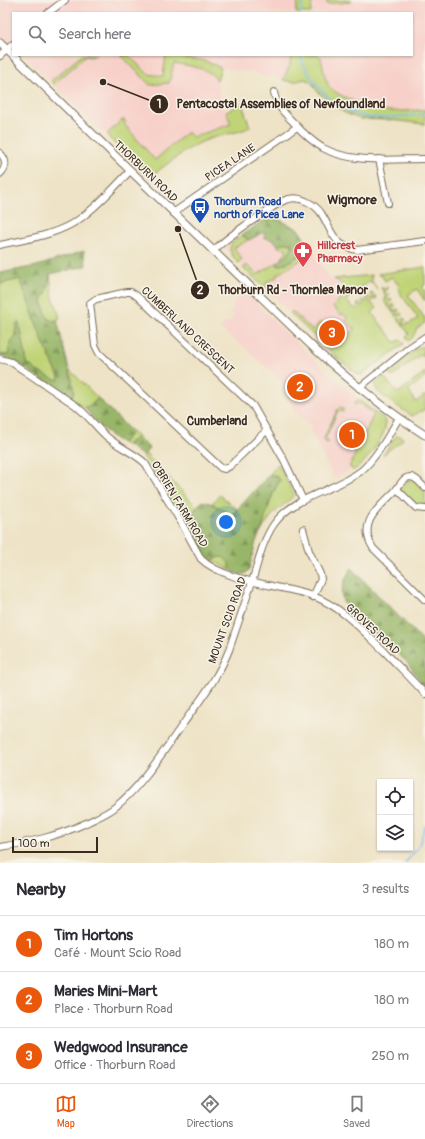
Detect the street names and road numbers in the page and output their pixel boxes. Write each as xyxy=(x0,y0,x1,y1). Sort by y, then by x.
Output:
street label: THORBURN ROAD xyxy=(111,138,180,205)
street label: PICEA LANE xyxy=(203,141,258,184)
street label: CUMBERLAND CRESCENT xyxy=(139,284,237,377)
street label: O'BRIEN FARM ROAD xyxy=(149,459,211,550)
street label: MOUNT SCIO ROAD xyxy=(206,575,249,665)
street label: GROVES ROAD xyxy=(343,601,402,658)

